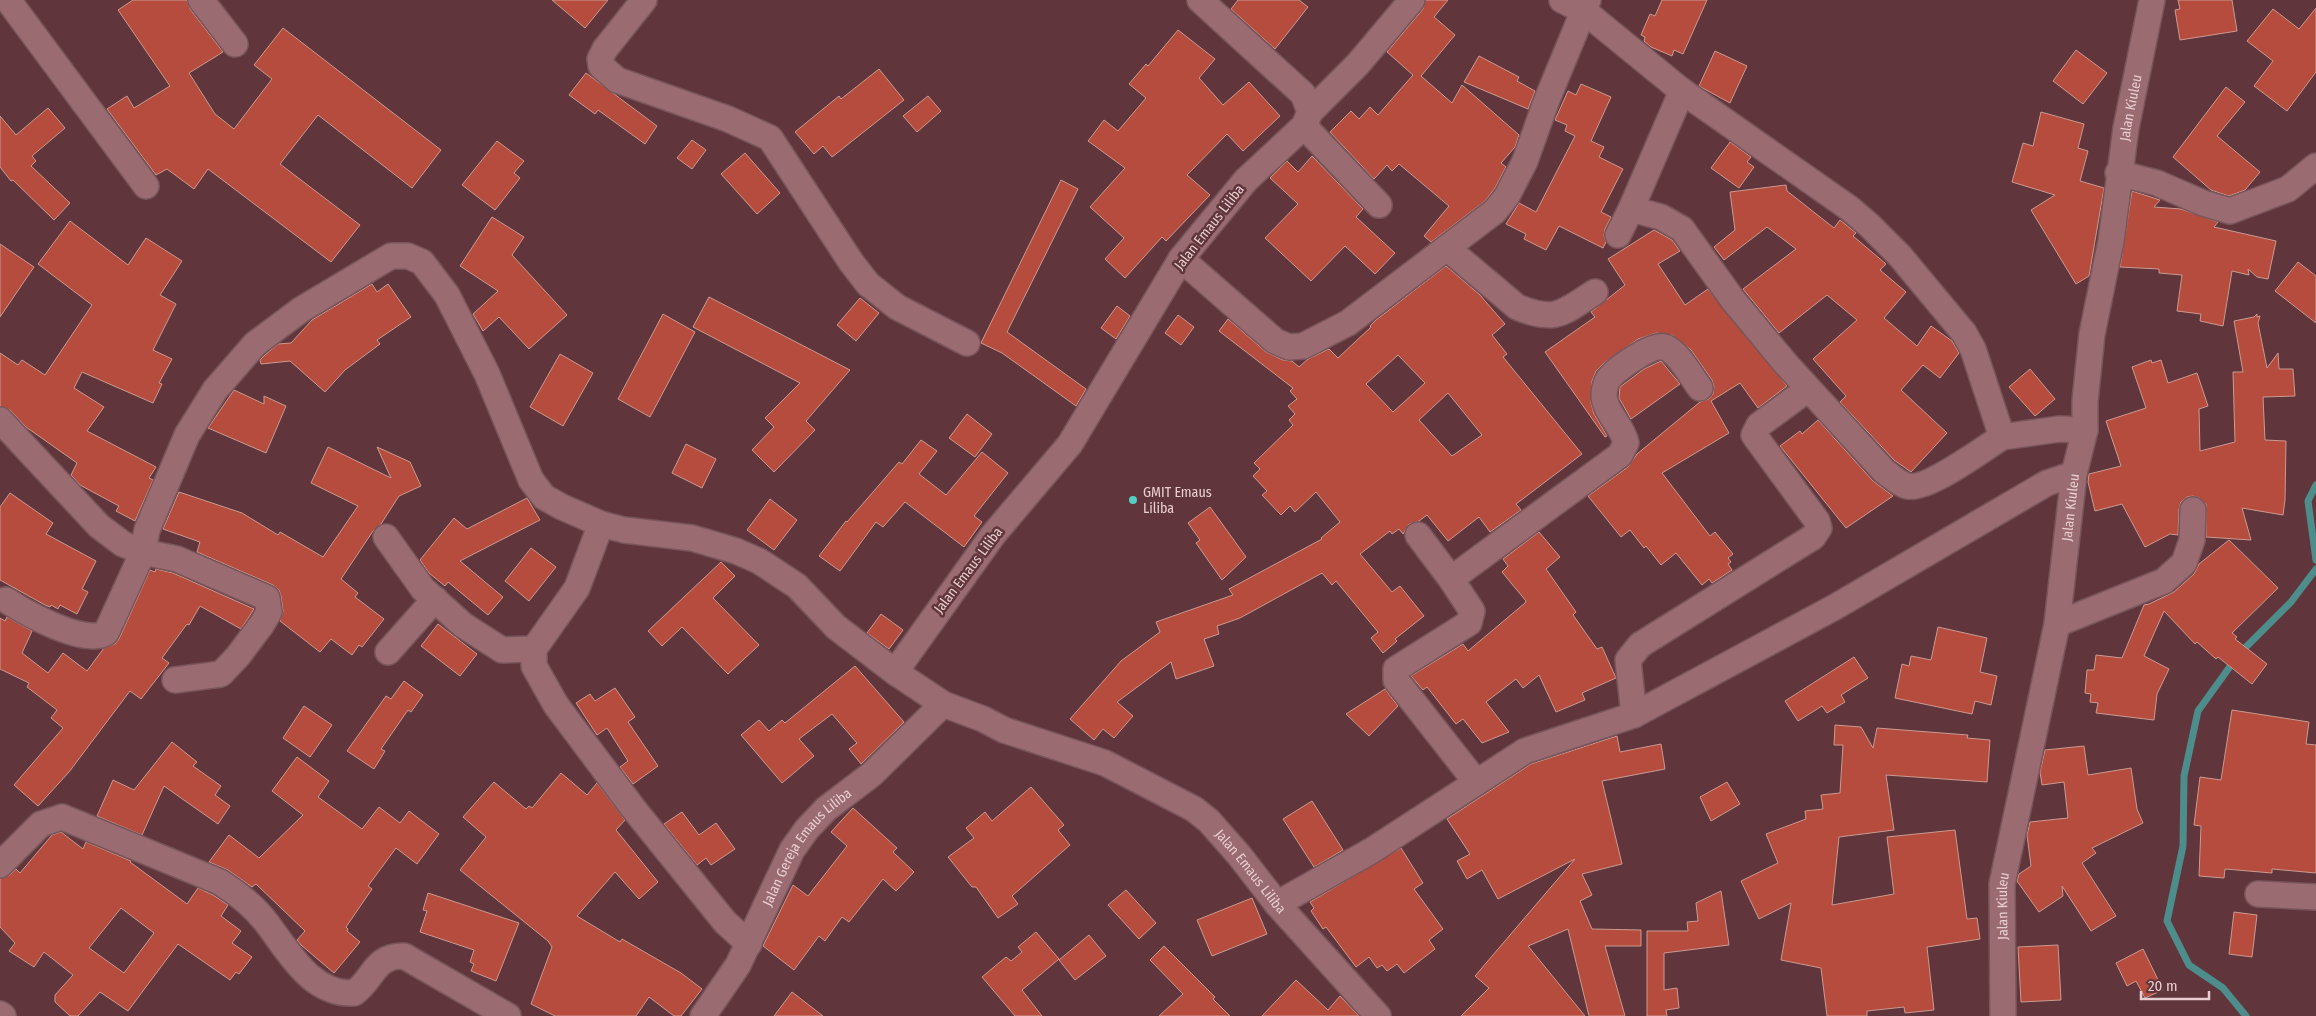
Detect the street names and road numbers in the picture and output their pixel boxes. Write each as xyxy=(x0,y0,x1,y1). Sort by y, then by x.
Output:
street label: Jalan Kiuleu xyxy=(2116,73,2146,142)
street label: Jalan Emaus Liliba xyxy=(1171,181,1248,273)
street label: Jalan Kiuleu xyxy=(2058,473,2083,542)
street label: Jalan Emaus Liliba xyxy=(930,524,1006,617)
street label: Jalan Gereja Emaus Liliba xyxy=(759,785,855,909)
street label: Jalan Emaus Liliba xyxy=(1211,826,1290,917)
street label: Jalan Kiuleu xyxy=(1994,871,2013,940)

